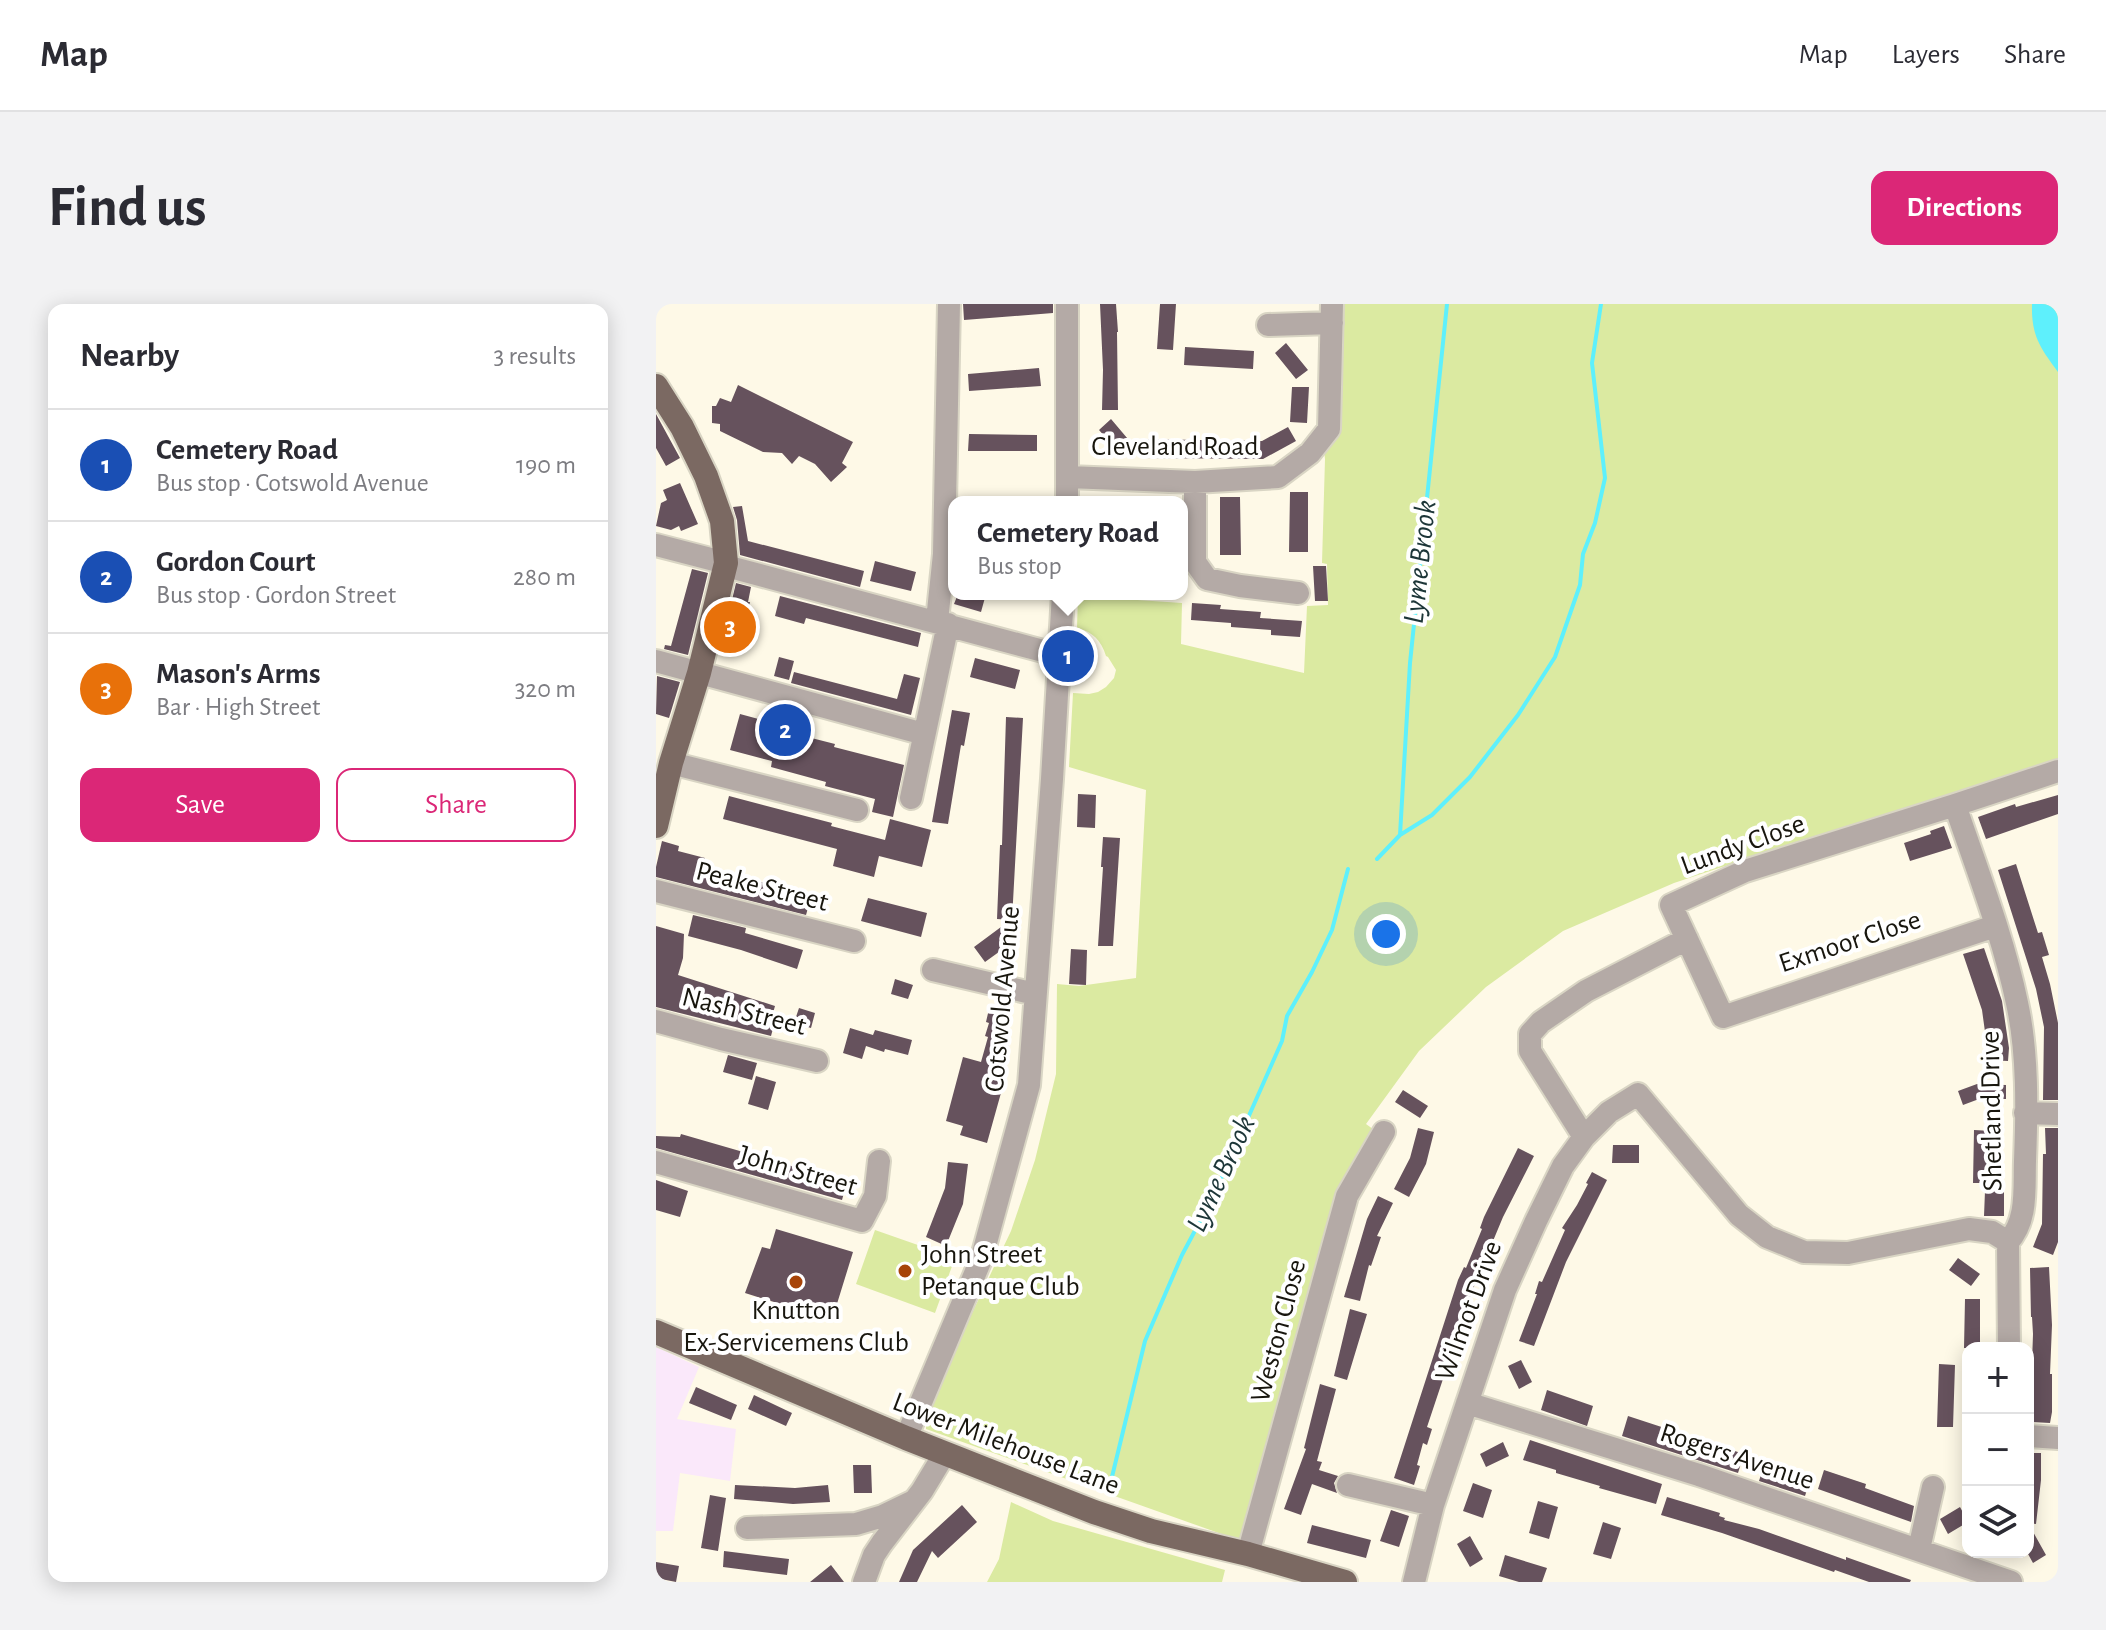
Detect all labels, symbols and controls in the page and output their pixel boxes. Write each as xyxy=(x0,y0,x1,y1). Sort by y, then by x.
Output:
text: Map xyxy=(40,36,108,74)
text: Map xyxy=(1799,41,1848,69)
text: Layers xyxy=(1892,41,1960,69)
text: Share xyxy=(2004,41,2066,69)
button: Directions xyxy=(1871,171,2058,245)
text: Find us xyxy=(48,180,206,236)
text: Nearby xyxy=(80,339,179,373)
text: 3 results xyxy=(493,343,576,369)
street label: Cleveland Road xyxy=(1091,433,1259,461)
text: Cemetery Road xyxy=(156,435,338,465)
text: 1 xyxy=(101,452,111,478)
text: 190 m xyxy=(516,452,576,478)
text: Bus stop · Cotswold Avenue xyxy=(156,470,429,496)
popup xyxy=(948,496,1188,600)
water label: Lyme Brook xyxy=(1399,499,1441,625)
text: Cemetery Road xyxy=(977,518,1159,548)
text: Gordon Court xyxy=(156,547,315,577)
text: Bus stop xyxy=(977,553,1062,579)
text: 2 xyxy=(100,564,112,590)
text: 280 m xyxy=(513,564,576,590)
text: Bus stop · Gordon Street xyxy=(156,582,396,608)
pin: 3 xyxy=(704,597,756,657)
pin: 1 xyxy=(1042,626,1094,686)
text: Mason's Arms xyxy=(156,659,321,689)
text: 3 xyxy=(100,676,112,702)
text: 320 m xyxy=(515,676,576,702)
text: Bar · High Street xyxy=(156,694,320,720)
pin: 2 xyxy=(759,700,811,760)
button: Save xyxy=(80,768,320,842)
button: Share xyxy=(336,768,576,842)
street label: Lundy Close xyxy=(1677,810,1809,880)
street label: Peake Street xyxy=(693,857,831,917)
street label: Cotswold Avenue xyxy=(981,905,1025,1093)
street label: Exmoor Close xyxy=(1776,906,1924,978)
your location xyxy=(1366,914,1406,954)
street label: Nash Street xyxy=(679,983,809,1041)
street label: Shetland Drive xyxy=(1977,1030,2007,1192)
water label: Lyme Brook xyxy=(1181,1111,1261,1237)
street label: John Street xyxy=(736,1141,860,1201)
street label: Wilmot Drive xyxy=(1431,1237,1507,1385)
place label: John Street Petanque Club xyxy=(921,1241,1080,1301)
street label: Weston Close xyxy=(1247,1257,1311,1405)
marker: John Street Petanque Club xyxy=(896,1262,914,1280)
marker: Knutton Ex-Servicemens Club xyxy=(787,1273,805,1291)
place label: Knutton Ex-Servicemens Club xyxy=(683,1297,909,1357)
map controls xyxy=(1962,1342,2034,1558)
button: + xyxy=(1962,1342,2034,1414)
street label: Lower Milehouse Lane xyxy=(889,1388,1123,1500)
button: − xyxy=(1962,1414,2034,1486)
street label: Rogers Avenue xyxy=(1656,1419,1818,1495)
button: layers xyxy=(1962,1486,2034,1558)

